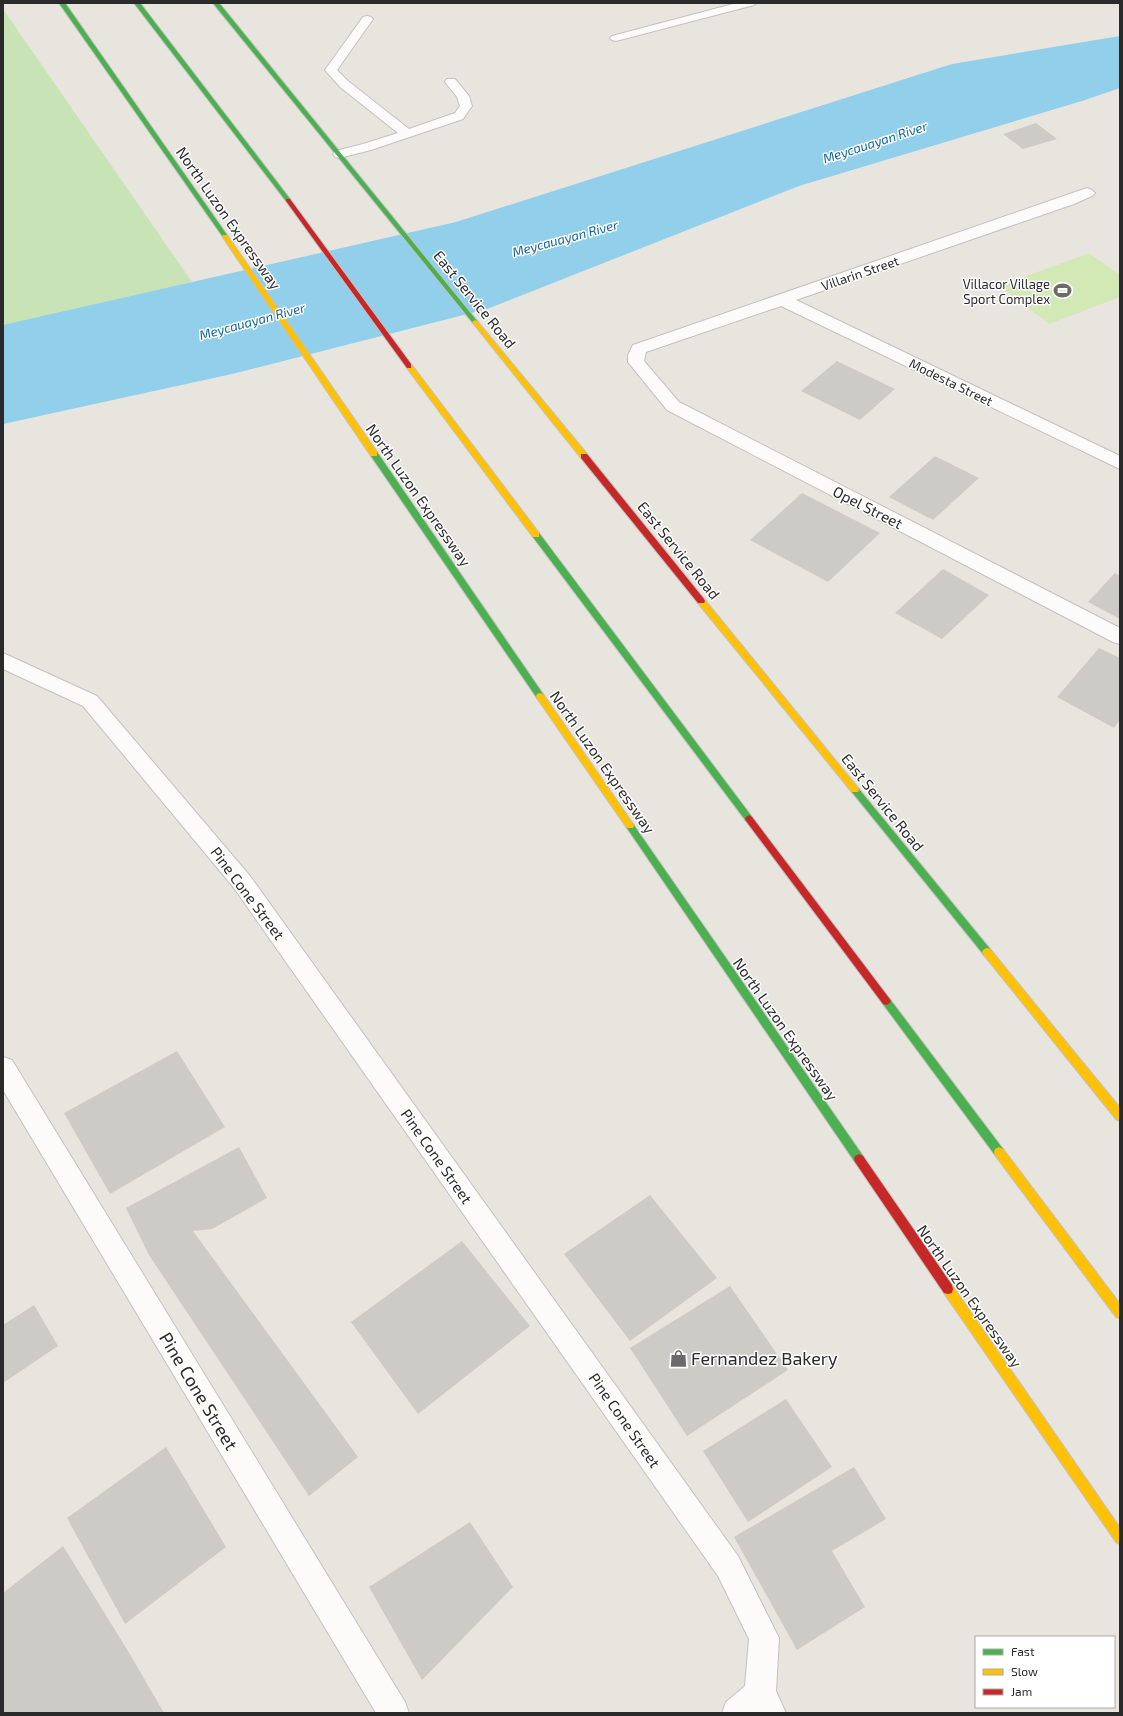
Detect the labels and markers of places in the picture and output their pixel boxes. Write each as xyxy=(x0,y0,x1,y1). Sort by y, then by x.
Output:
place label: Villacor Village Sport Complex xyxy=(963,276,1050,307)
sports icon: Villacor Village Sport Complex xyxy=(1053,281,1073,301)
place label: Fernandez Bakery xyxy=(691,1347,838,1369)
shop icon: Fernandez Bakery xyxy=(668,1348,688,1368)

